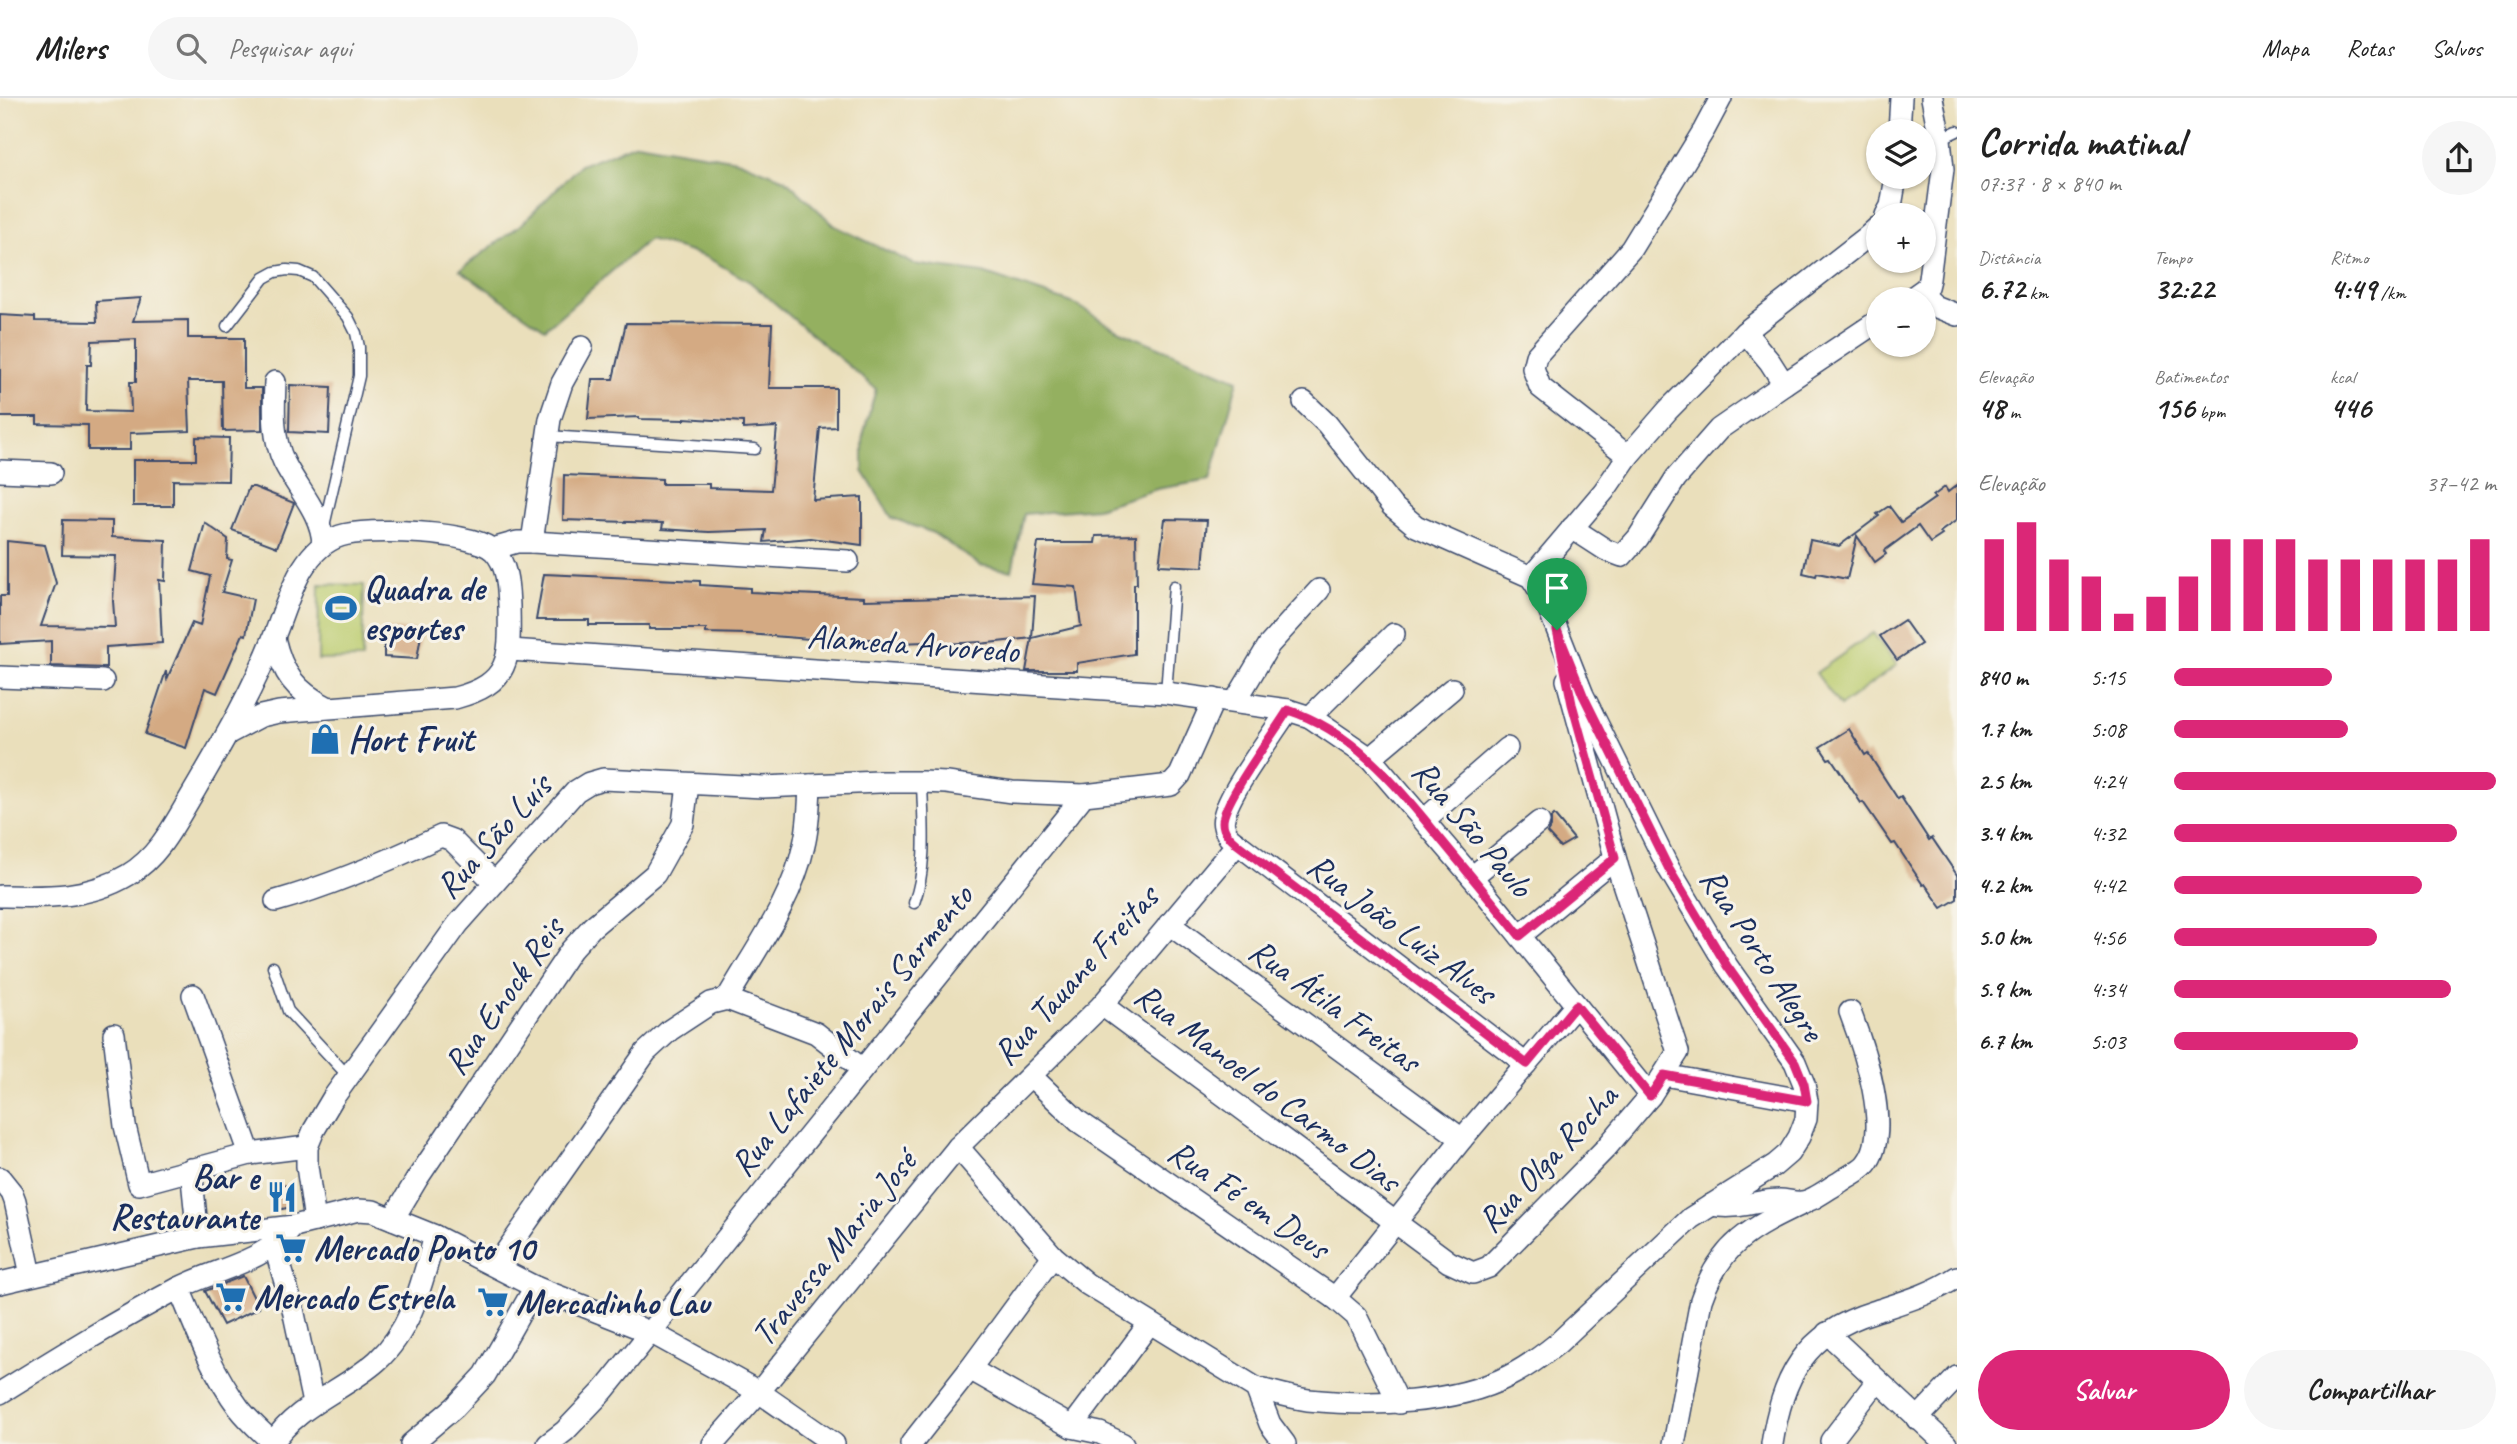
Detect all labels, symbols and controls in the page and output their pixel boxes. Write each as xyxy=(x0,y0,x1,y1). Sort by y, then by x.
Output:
search box xyxy=(148,17,638,80)
text: Milers xyxy=(35,27,106,69)
icon: search xyxy=(172,29,210,67)
text: Pesquisar aqui xyxy=(228,32,352,65)
text: Mapa xyxy=(2262,33,2309,63)
text: Rotas xyxy=(2347,33,2393,63)
text: Salvos xyxy=(2431,33,2482,63)
map controls xyxy=(1866,119,1936,357)
button: layers xyxy=(1866,119,1936,189)
text: Corrida matinal xyxy=(1978,119,2184,166)
button: share xyxy=(2422,121,2496,195)
text: 07:37 · 8 × 840 m xyxy=(1978,169,2121,198)
button: + xyxy=(1866,203,1936,273)
text: Distância xyxy=(1978,246,2040,270)
text: Tempo xyxy=(2154,246,2192,270)
text: Ritmo xyxy=(2330,246,2368,270)
text: 6.72 xyxy=(1978,270,2025,308)
text: 32:22 xyxy=(2154,270,2214,308)
text: 4:49 xyxy=(2330,270,2376,308)
text: km xyxy=(2025,281,2048,305)
text: /km xyxy=(2376,281,2406,305)
button: − xyxy=(1866,287,1936,357)
text: Elevação xyxy=(1978,365,2033,389)
text: Batimentos xyxy=(2154,365,2228,389)
text: kcal xyxy=(2330,365,2355,389)
text: 48 xyxy=(1978,389,2005,427)
text: 156 xyxy=(2154,389,2195,427)
text: 446 xyxy=(2330,389,2371,427)
text: m xyxy=(2005,400,2020,424)
text: bpm xyxy=(2195,400,2225,424)
text: Elevação xyxy=(1978,469,2045,498)
text: 37–42 m xyxy=(2426,469,2496,498)
pin xyxy=(1527,558,1587,630)
place label: Quadra de esportes xyxy=(364,566,487,651)
icon: arrive xyxy=(1538,569,1576,607)
sports icon: Quadra de esportes xyxy=(324,591,358,625)
street label: Alameda Arvoredo xyxy=(806,614,1022,673)
text: 840 m xyxy=(1978,663,2028,692)
text: 5:15 xyxy=(2090,663,2126,692)
text: 1.7 km xyxy=(1978,715,2031,744)
text: 5:08 xyxy=(2090,715,2126,744)
place label: Hort Fruit xyxy=(348,717,477,762)
shop icon: Hort Fruit xyxy=(308,722,342,756)
street label: Rua São Paulo xyxy=(1402,750,1544,908)
street label: Rua São Luís xyxy=(426,762,563,908)
text: 2.5 km xyxy=(1978,767,2031,796)
text: 4:24 xyxy=(2090,767,2126,796)
text: 3.4 km xyxy=(1978,819,2032,848)
text: 4:32 xyxy=(2090,819,2126,848)
street label: Rua João Luiz Alves xyxy=(1298,843,1507,1016)
street label: Rua Porto Alegre xyxy=(1690,859,1837,1052)
text: 4.2 km xyxy=(1978,871,2032,900)
text: 4:42 xyxy=(2090,871,2126,900)
street label: Rua Lafaiete Morais Sarmento xyxy=(720,874,984,1185)
street label: Rua Tauane Freitas xyxy=(983,874,1170,1075)
street label: Rua Enock Reis xyxy=(433,906,576,1084)
text: 5.0 km xyxy=(1978,923,2031,952)
text: 4:56 xyxy=(2090,923,2126,952)
street label: Rua Átila Freitas xyxy=(1240,928,1432,1085)
street label: Rua Manoel do Carmo Dias xyxy=(1126,973,1412,1204)
text: 5.9 km xyxy=(1978,975,2031,1004)
text: 4:34 xyxy=(2090,975,2126,1004)
text: 6.7 km xyxy=(1978,1027,2032,1056)
text: 5:03 xyxy=(2090,1027,2126,1056)
street label: Rua Olga Rocha xyxy=(1467,1073,1629,1242)
street label: Rua Fé em Deus xyxy=(1159,1129,1341,1272)
street label: Travessa Maria José xyxy=(741,1137,930,1356)
place label: Bar e Restaurante xyxy=(110,1155,261,1240)
restaurant icon: Bar e Restaurante xyxy=(265,1180,299,1214)
place label: Mercado Ponto 10 xyxy=(314,1226,538,1271)
supermarket icon: Mercado Ponto 10 xyxy=(274,1231,308,1265)
place label: Mercado Estrela xyxy=(254,1275,456,1320)
supermarket icon: Mercado Estrela xyxy=(214,1280,248,1314)
place label: Mercadinho Lau xyxy=(516,1280,712,1325)
supermarket icon: Mercadinho Lau xyxy=(476,1285,510,1319)
button: Salvar xyxy=(1978,1350,2230,1430)
button: Compartilhar xyxy=(2244,1350,2496,1430)

